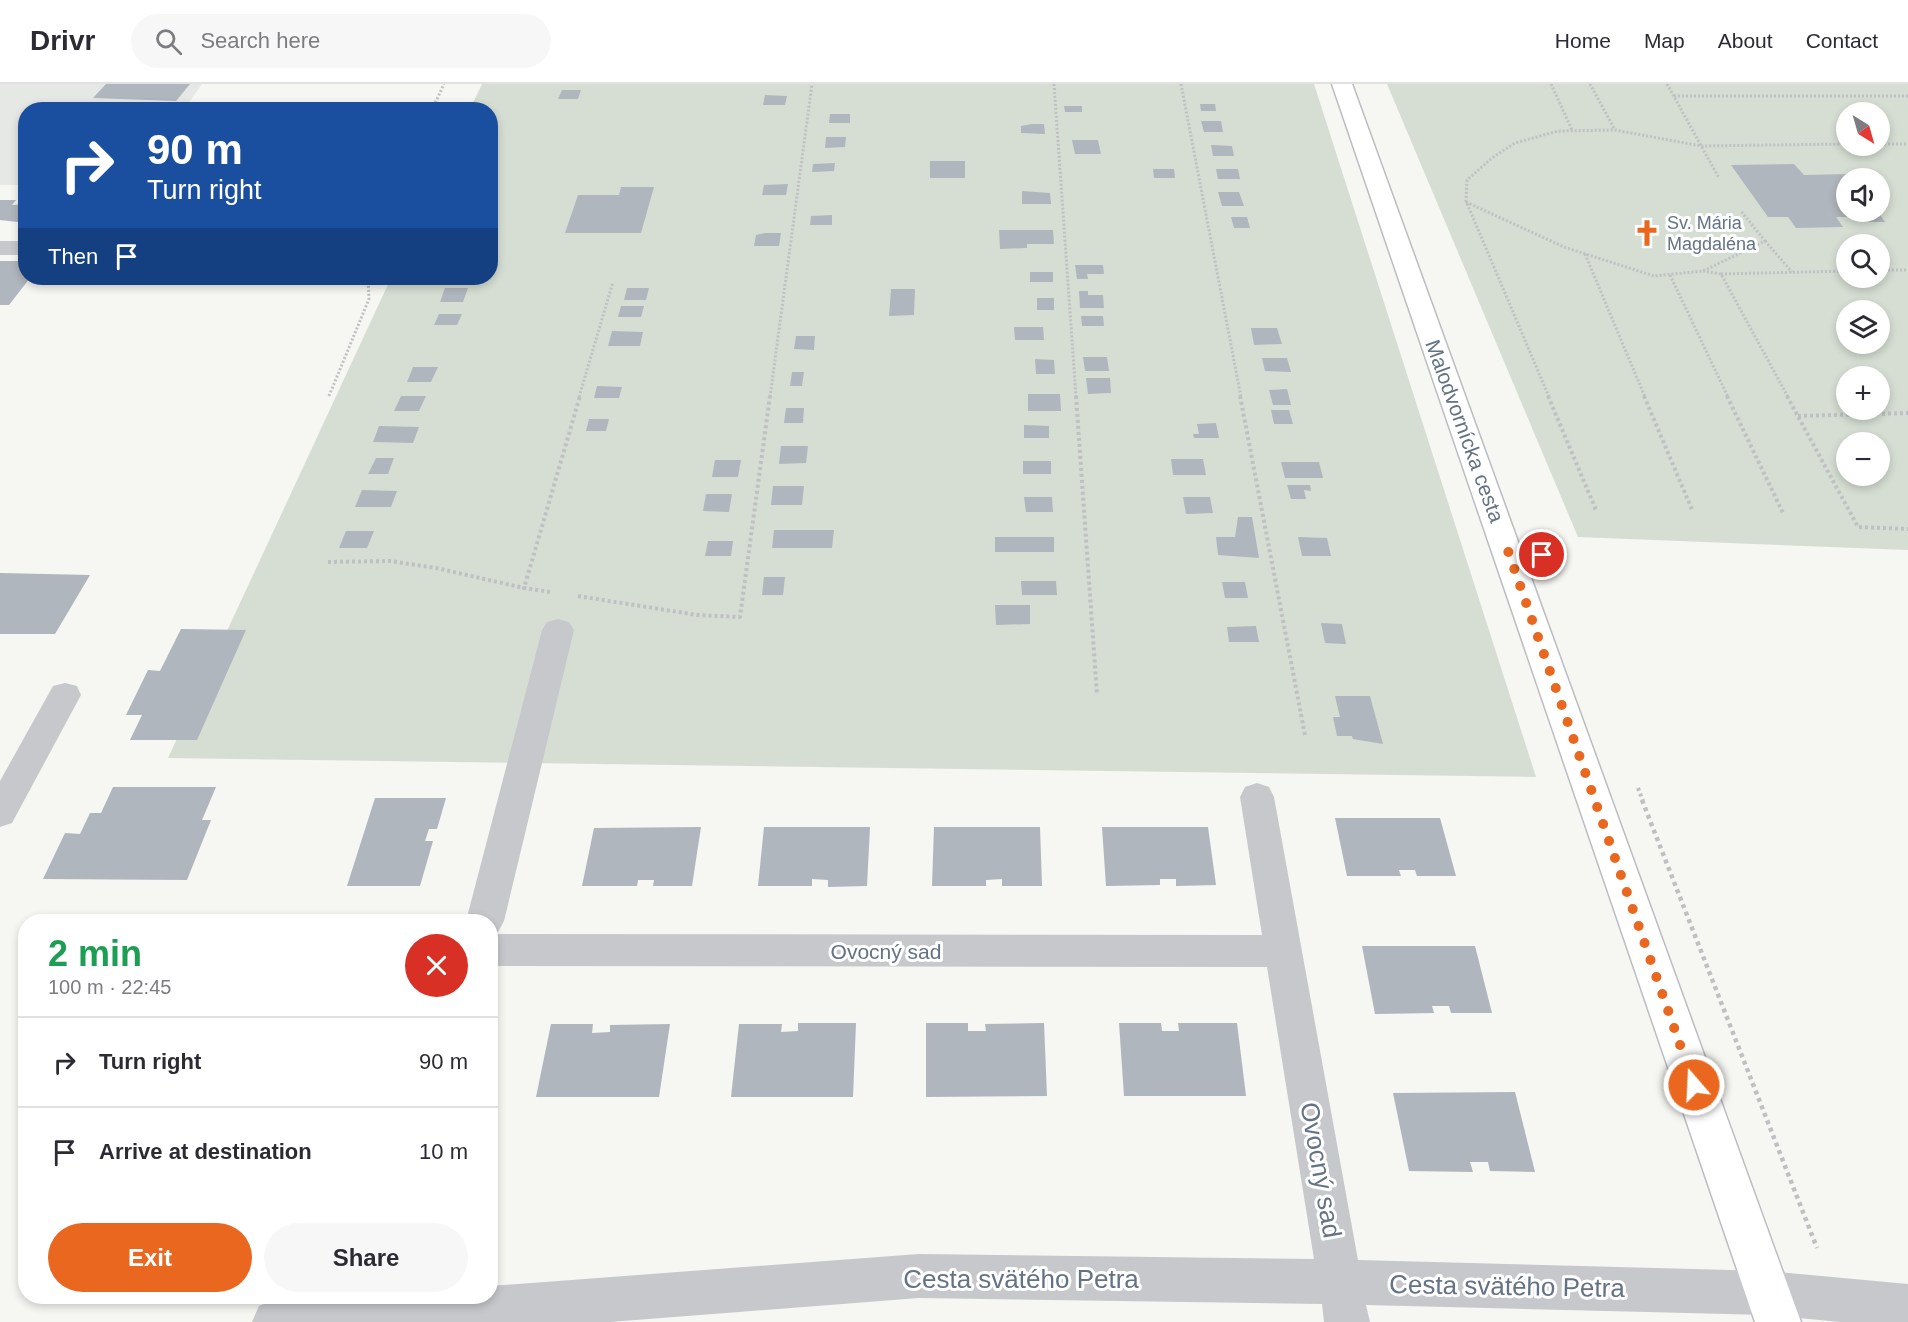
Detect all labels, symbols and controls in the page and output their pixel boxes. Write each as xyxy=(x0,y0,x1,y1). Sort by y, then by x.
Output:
search box xyxy=(131,14,551,68)
text: Drivr xyxy=(30,25,95,56)
icon: search xyxy=(152,25,185,58)
text: Search here xyxy=(200,28,320,53)
text: Home xyxy=(1555,29,1611,52)
text: Map xyxy=(1644,29,1685,52)
text: About xyxy=(1718,29,1773,52)
text: Contact xyxy=(1806,29,1878,52)
north arrow xyxy=(1836,102,1890,156)
map controls xyxy=(1836,102,1890,486)
icon: right xyxy=(48,126,126,204)
text: 90 m xyxy=(147,126,243,173)
button: sound xyxy=(1836,168,1890,222)
text: Turn right xyxy=(147,175,262,205)
place label: Sv. Mária Magdaléna xyxy=(1667,213,1757,254)
church icon: Sv. Mária Magdaléna xyxy=(1632,218,1662,248)
button: search xyxy=(1836,234,1890,288)
icon: arrive xyxy=(110,240,143,273)
text: Then xyxy=(48,244,98,269)
button: layers xyxy=(1836,300,1890,354)
street label: Malodvornícka cesta xyxy=(1421,337,1509,526)
button: + xyxy=(1836,366,1890,420)
button: − xyxy=(1836,432,1890,486)
pin xyxy=(1516,529,1567,580)
icon: arrive xyxy=(1525,538,1558,571)
text: 2 min xyxy=(48,933,142,974)
button: close xyxy=(405,934,468,997)
street label: Ovocný sad xyxy=(831,940,941,963)
text: 100 m · 22:45 xyxy=(48,976,171,998)
icon: right xyxy=(48,1046,81,1079)
text: Turn right xyxy=(99,1049,201,1074)
text: 90 m xyxy=(419,1049,468,1074)
position arrow xyxy=(1662,1053,1726,1117)
street label: Ovocný sad xyxy=(1294,1100,1348,1240)
icon: arrive xyxy=(48,1136,81,1169)
text: Arrive at destination xyxy=(99,1139,312,1164)
text: 10 m xyxy=(419,1139,468,1164)
button: Exit xyxy=(48,1223,252,1292)
button: Share xyxy=(264,1223,468,1292)
street label: Cesta svätého Petra xyxy=(903,1264,1139,1294)
street label: Cesta svätého Petra xyxy=(1389,1269,1626,1303)

